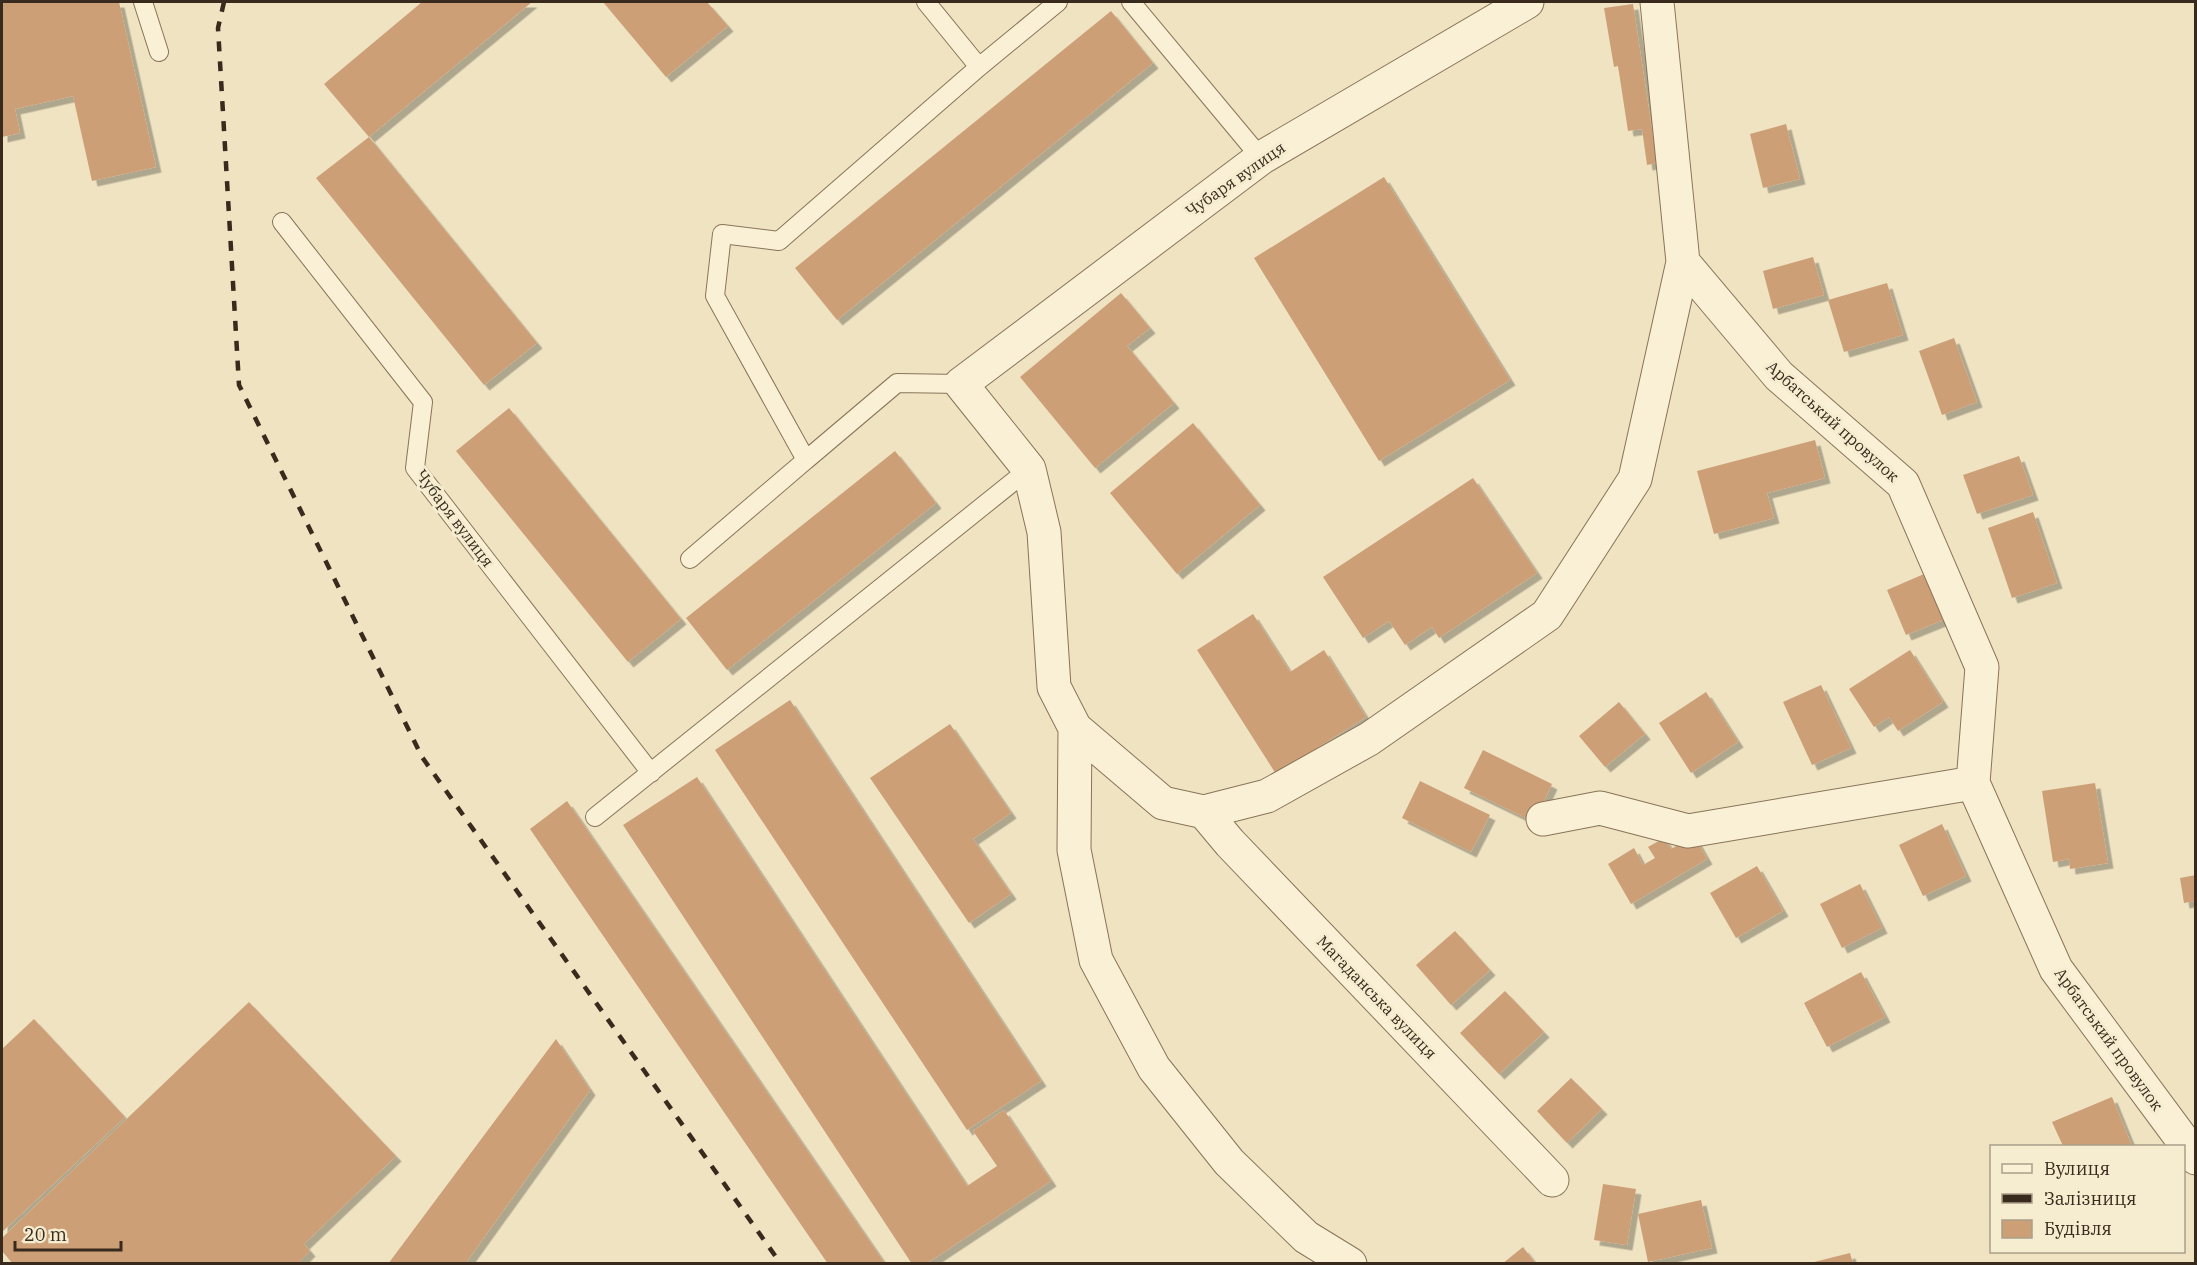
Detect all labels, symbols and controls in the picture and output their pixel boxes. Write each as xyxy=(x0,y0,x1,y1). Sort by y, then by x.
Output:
street label: Чубаря вулиця xyxy=(1181,137,1289,221)
street label: Арбатський провулок xyxy=(1763,356,1904,486)
street label: Чубаря вулиця xyxy=(412,465,498,571)
street label: Магаданська вулиця xyxy=(1313,931,1441,1063)
street label: Арбатський провулок xyxy=(2050,964,2168,1115)
legend xyxy=(1990,1145,2185,1253)
text: Вулиця xyxy=(2044,1157,2110,1180)
text: Залізниця xyxy=(2044,1187,2137,1210)
scale bar xyxy=(15,1214,122,1252)
text: Будівля xyxy=(2044,1217,2112,1240)
text: 20 m xyxy=(24,1223,67,1246)

